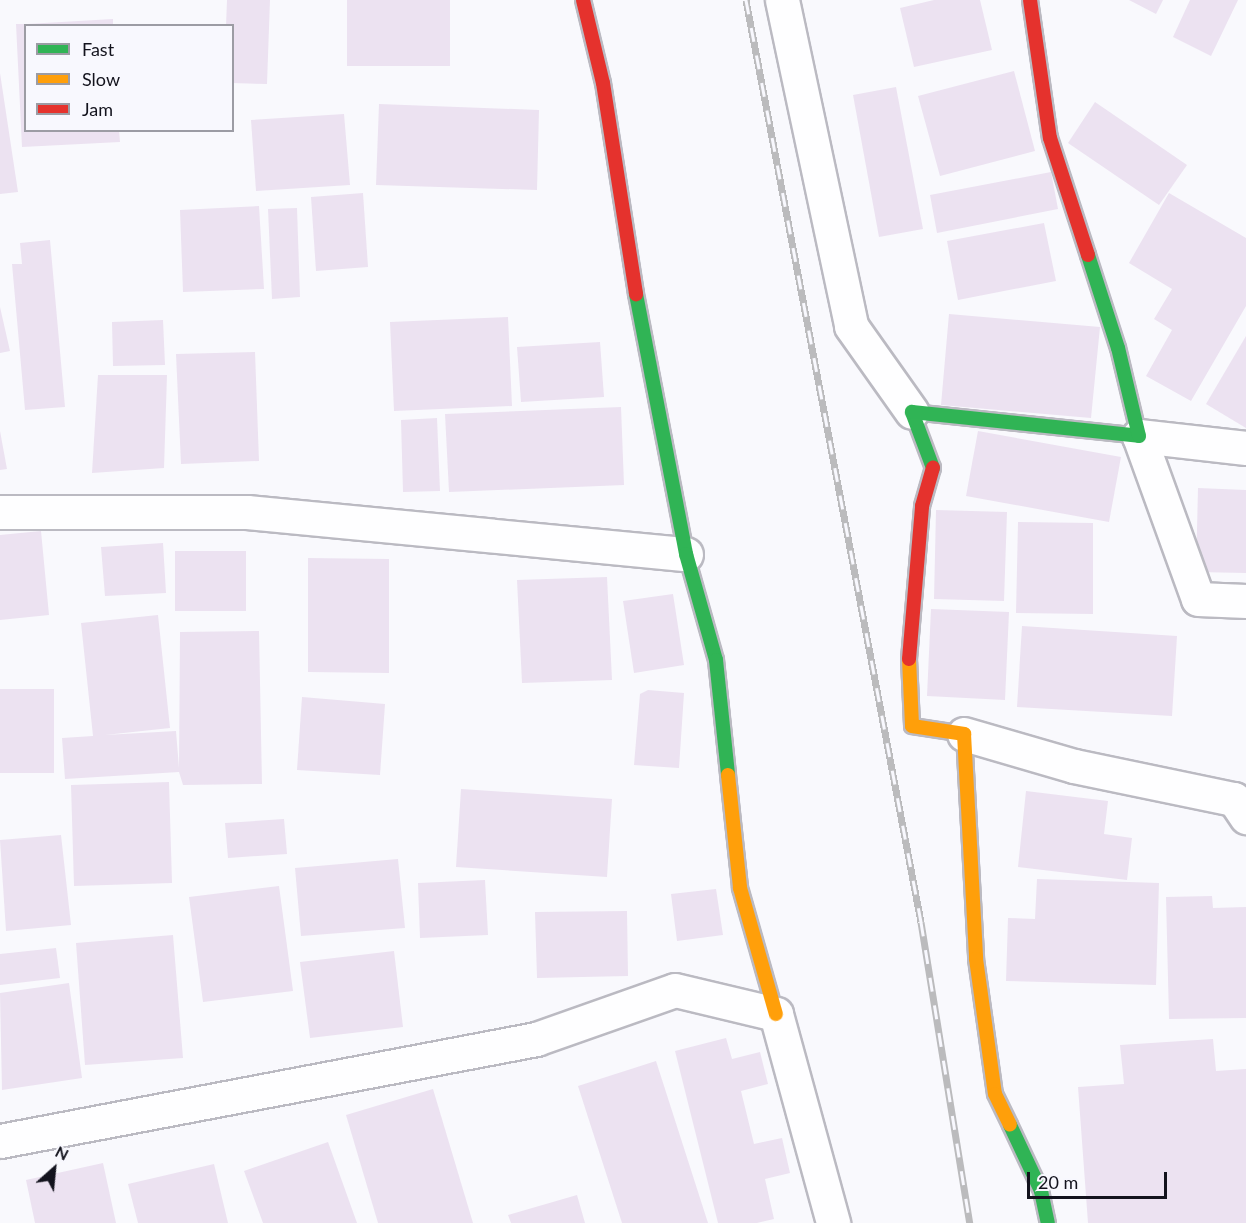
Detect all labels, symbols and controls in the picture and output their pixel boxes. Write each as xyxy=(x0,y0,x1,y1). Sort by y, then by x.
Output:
legend xyxy=(24,24,234,132)
text: Fast xyxy=(82,38,114,60)
text: Slow xyxy=(82,68,120,90)
text: Jam xyxy=(82,98,113,120)
north arrow xyxy=(24,1139,84,1199)
text: N xyxy=(53,1141,72,1164)
scale bar xyxy=(1030,1160,1170,1198)
text: 20 m xyxy=(1038,1171,1078,1193)

